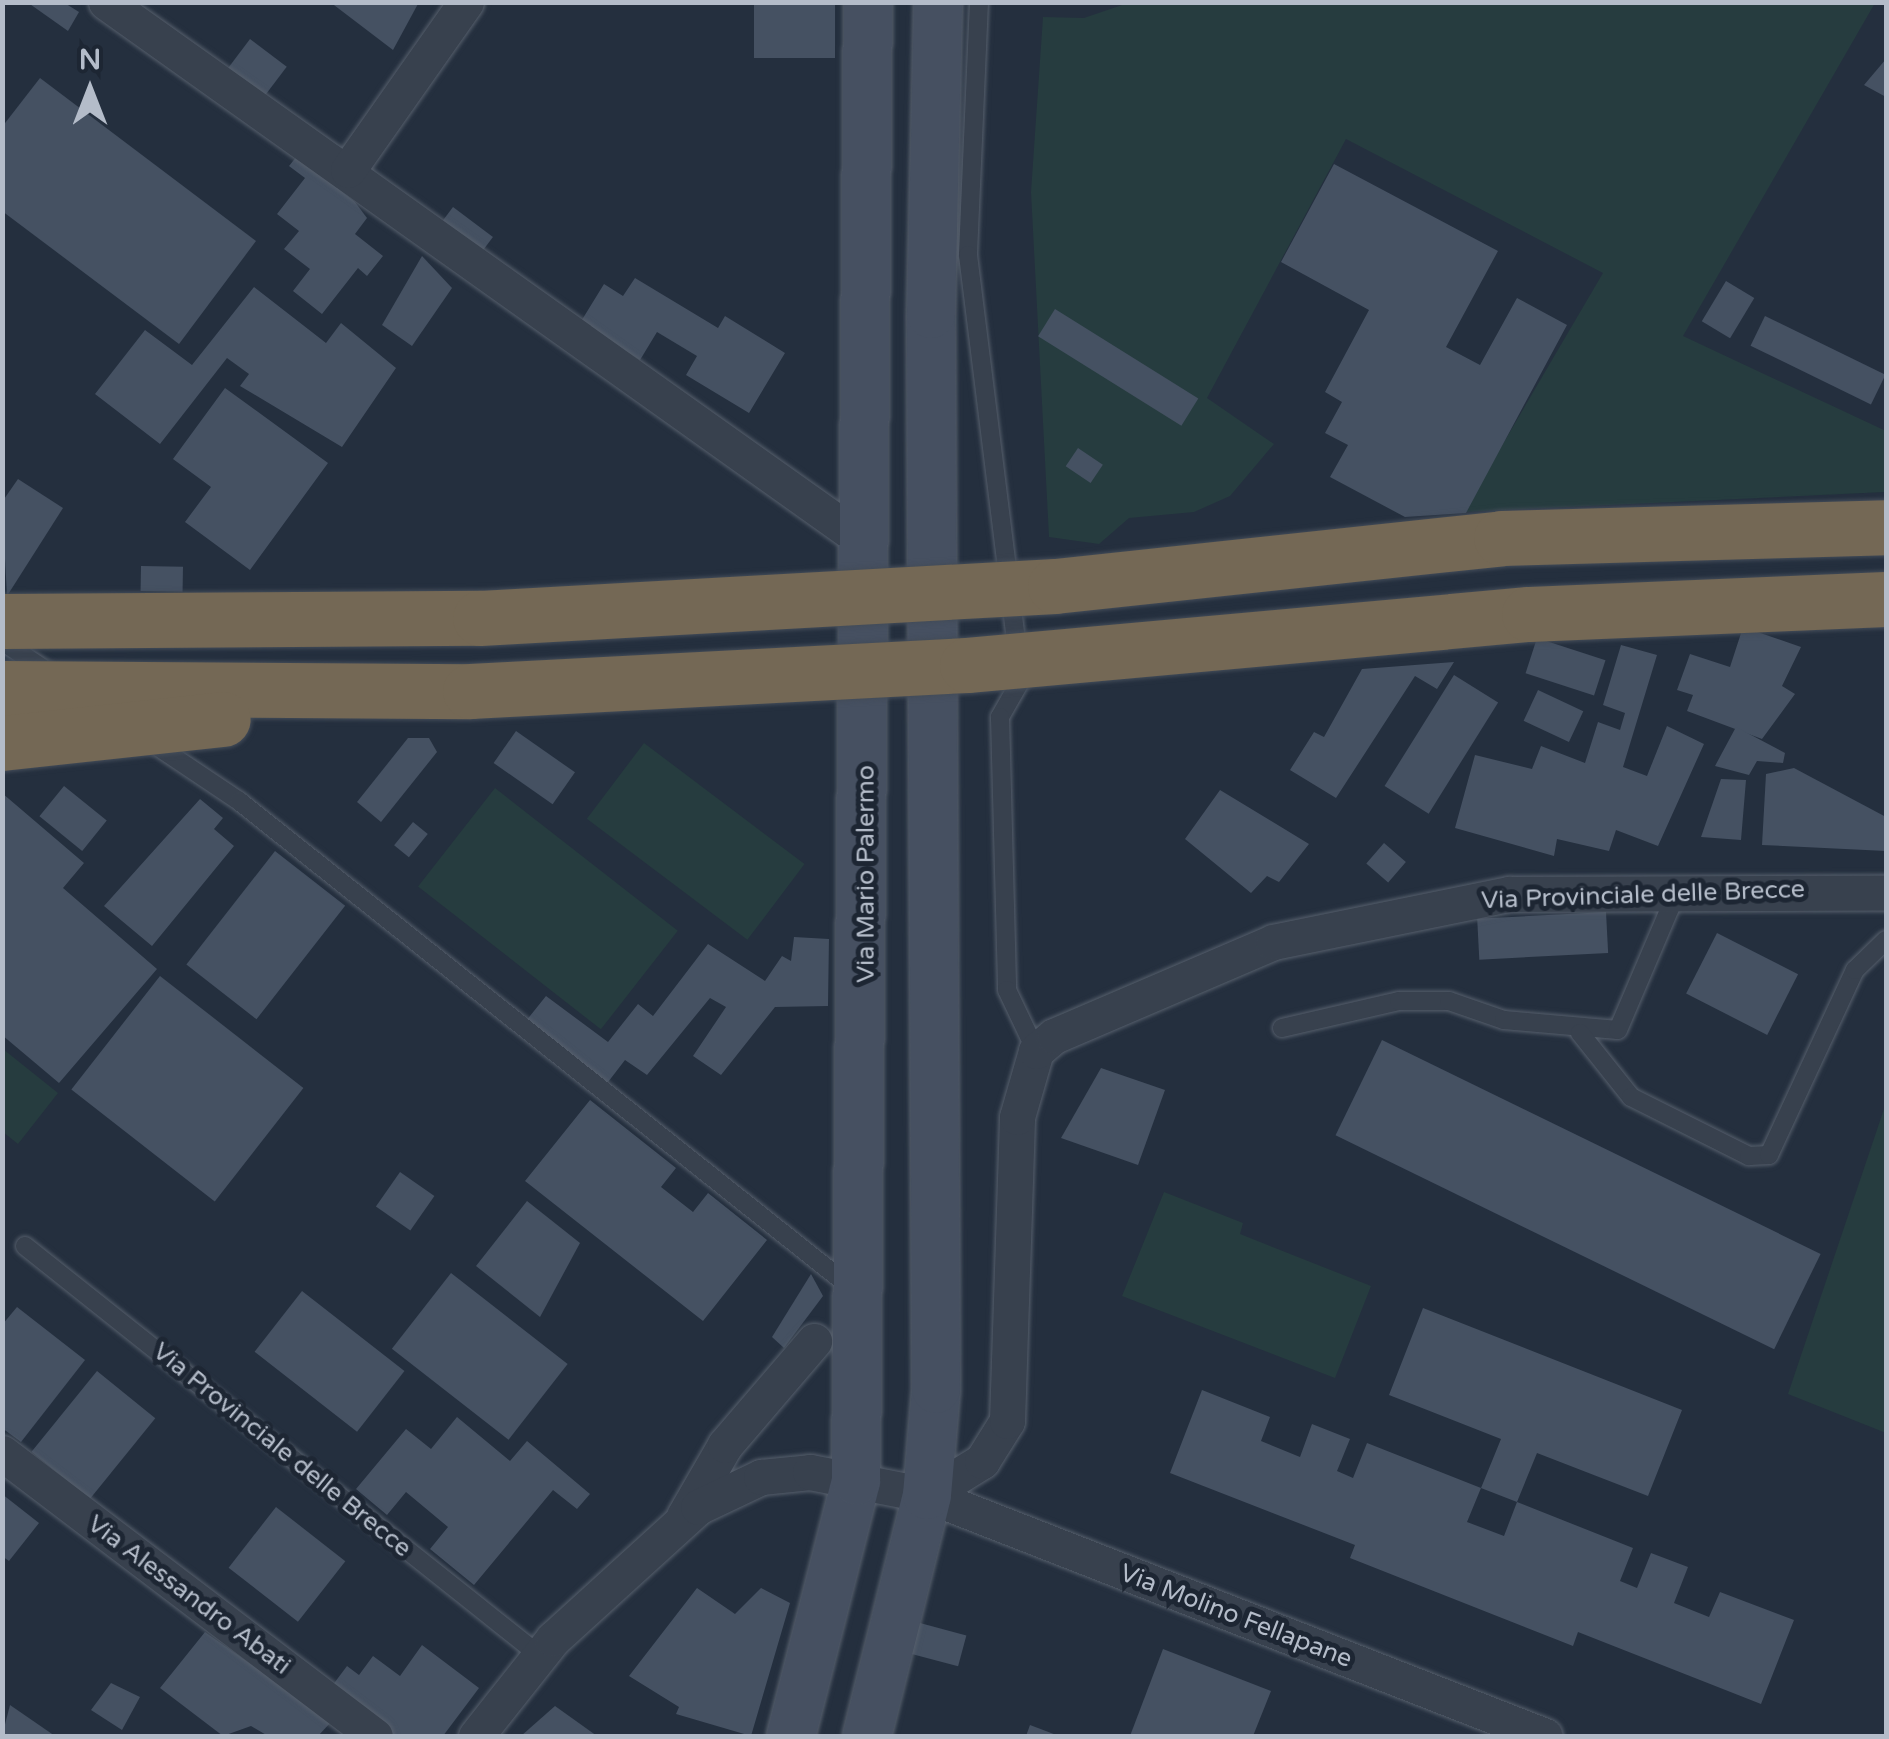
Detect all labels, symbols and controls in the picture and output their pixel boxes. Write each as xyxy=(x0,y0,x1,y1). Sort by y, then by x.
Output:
north arrow xyxy=(40,40,140,140)
text: N xyxy=(79,43,101,77)
street label: Via Mario Palermo xyxy=(851,765,881,983)
street label: Via Provinciale delle Brecce xyxy=(1481,874,1805,916)
street label: Via Provinciale delle Brecce xyxy=(147,1336,417,1564)
street label: Via Alessandro Abati xyxy=(82,1509,296,1681)
street label: Via Molino Fellapane xyxy=(1116,1558,1356,1674)

